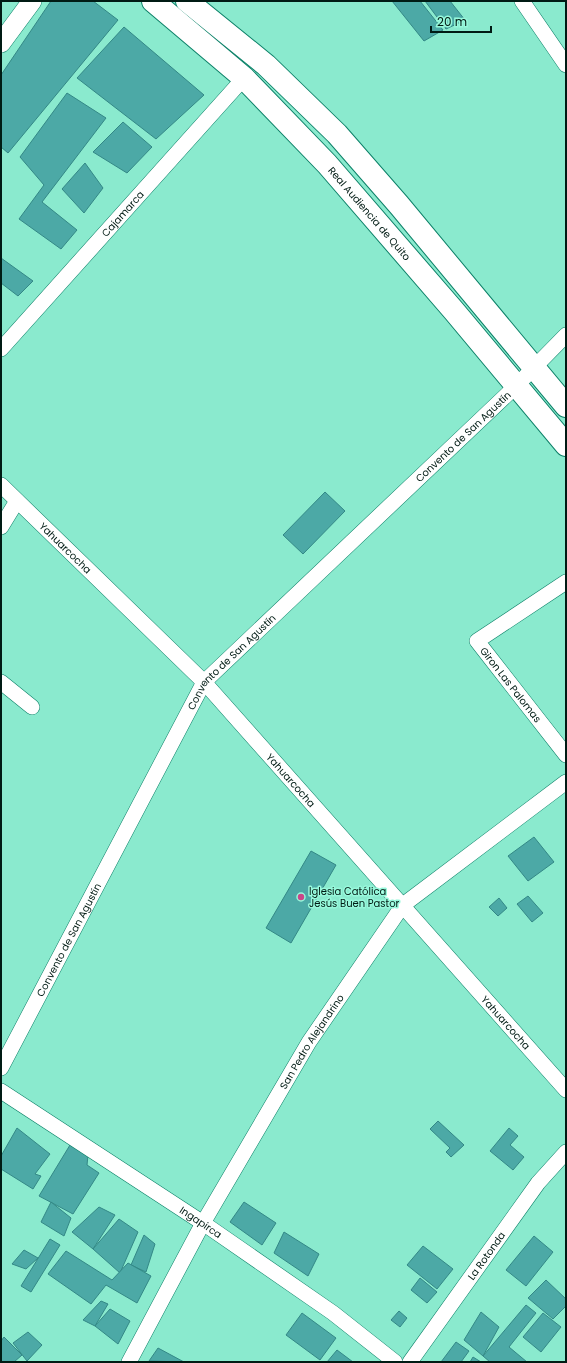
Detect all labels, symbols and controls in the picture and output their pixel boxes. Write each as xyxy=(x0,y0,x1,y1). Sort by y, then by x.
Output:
scale bar xyxy=(431,8,491,34)
text: 20 m xyxy=(437,13,467,30)
street label: Real Audiencia de Quito xyxy=(325,164,414,264)
street label: Cajamarca xyxy=(98,187,148,240)
street label: Convento de San Agustín xyxy=(412,388,514,486)
street label: Yahuarcocha xyxy=(36,519,95,577)
street label: Convento de San Agustín xyxy=(184,611,279,713)
street label: Giron Las Palomas xyxy=(476,644,545,726)
street label: Yahuarcocha xyxy=(263,750,319,811)
street label: Convento de San Agustín xyxy=(33,880,105,999)
place label: Iglesia Católica Jesús Buen Pastor xyxy=(309,884,400,911)
marker: Iglesia Católica Jesús Buen Pastor xyxy=(296,892,306,902)
street label: San Pedro Alejandrino xyxy=(276,991,348,1092)
street label: Yahuarcocha xyxy=(478,992,534,1053)
street label: Ingapirca xyxy=(177,1203,225,1242)
street label: La Rotonda xyxy=(464,1228,509,1283)

